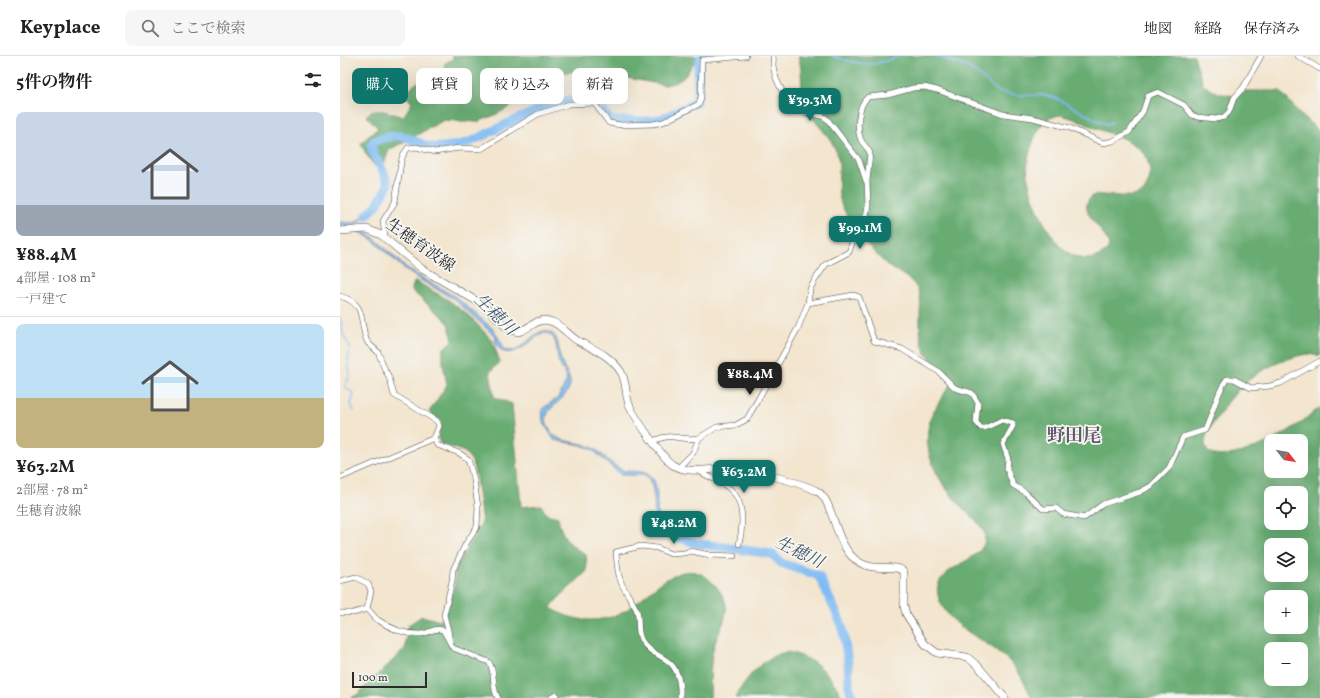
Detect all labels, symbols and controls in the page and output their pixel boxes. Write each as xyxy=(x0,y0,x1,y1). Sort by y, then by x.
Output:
search box xyxy=(125,10,405,46)
text: Keyplace xyxy=(20,15,101,41)
icon: search xyxy=(139,17,161,39)
text: ここで検索 xyxy=(171,19,246,40)
text: 地図 xyxy=(1144,20,1172,39)
text: 経路 xyxy=(1194,20,1222,39)
text: 保存済み xyxy=(1244,20,1300,39)
chip: 購入 xyxy=(352,68,408,104)
chip: 賃貸 xyxy=(416,68,472,104)
chip: 絞り込み xyxy=(480,68,564,104)
chip: 新着 xyxy=(572,68,628,104)
icon: filters xyxy=(302,69,324,91)
text: 5件の物件 xyxy=(16,71,92,94)
pin: ¥39.3M xyxy=(777,88,843,122)
text: ¥39.3M xyxy=(788,92,832,110)
icon: home xyxy=(134,138,206,210)
street label: 生穂育波線 xyxy=(381,214,459,278)
pin: ¥99.1M xyxy=(827,216,893,250)
text: ¥99.1M xyxy=(838,220,882,238)
text: ¥88.4M xyxy=(16,244,77,267)
text: 4部屋 · 108 m² xyxy=(16,270,96,288)
water label: 生穂川 xyxy=(469,289,523,342)
text: 一戸建て xyxy=(16,291,68,309)
icon: home xyxy=(134,350,206,422)
pin: ¥88.4M xyxy=(717,362,783,396)
text: ¥88.4M xyxy=(727,366,773,384)
district label: 野田尾 xyxy=(1047,424,1101,449)
north arrow xyxy=(1264,434,1308,478)
map controls xyxy=(1264,434,1308,686)
text: ¥63.2M xyxy=(16,456,75,479)
pin: ¥63.2M xyxy=(711,460,777,494)
text: ¥63.2M xyxy=(722,464,766,482)
text: 2部屋 · 78 m² xyxy=(16,482,88,500)
button: locate xyxy=(1264,486,1308,530)
text: 生穂育波線 xyxy=(16,503,81,521)
pin: ¥48.2M xyxy=(641,511,707,545)
text: ¥48.2M xyxy=(651,515,697,533)
water label: 生穂川 xyxy=(771,531,829,575)
button: layers xyxy=(1264,538,1308,582)
button: + xyxy=(1264,590,1308,634)
button: − xyxy=(1264,642,1308,686)
scale bar xyxy=(352,670,427,689)
text: 100 m xyxy=(358,671,388,686)

